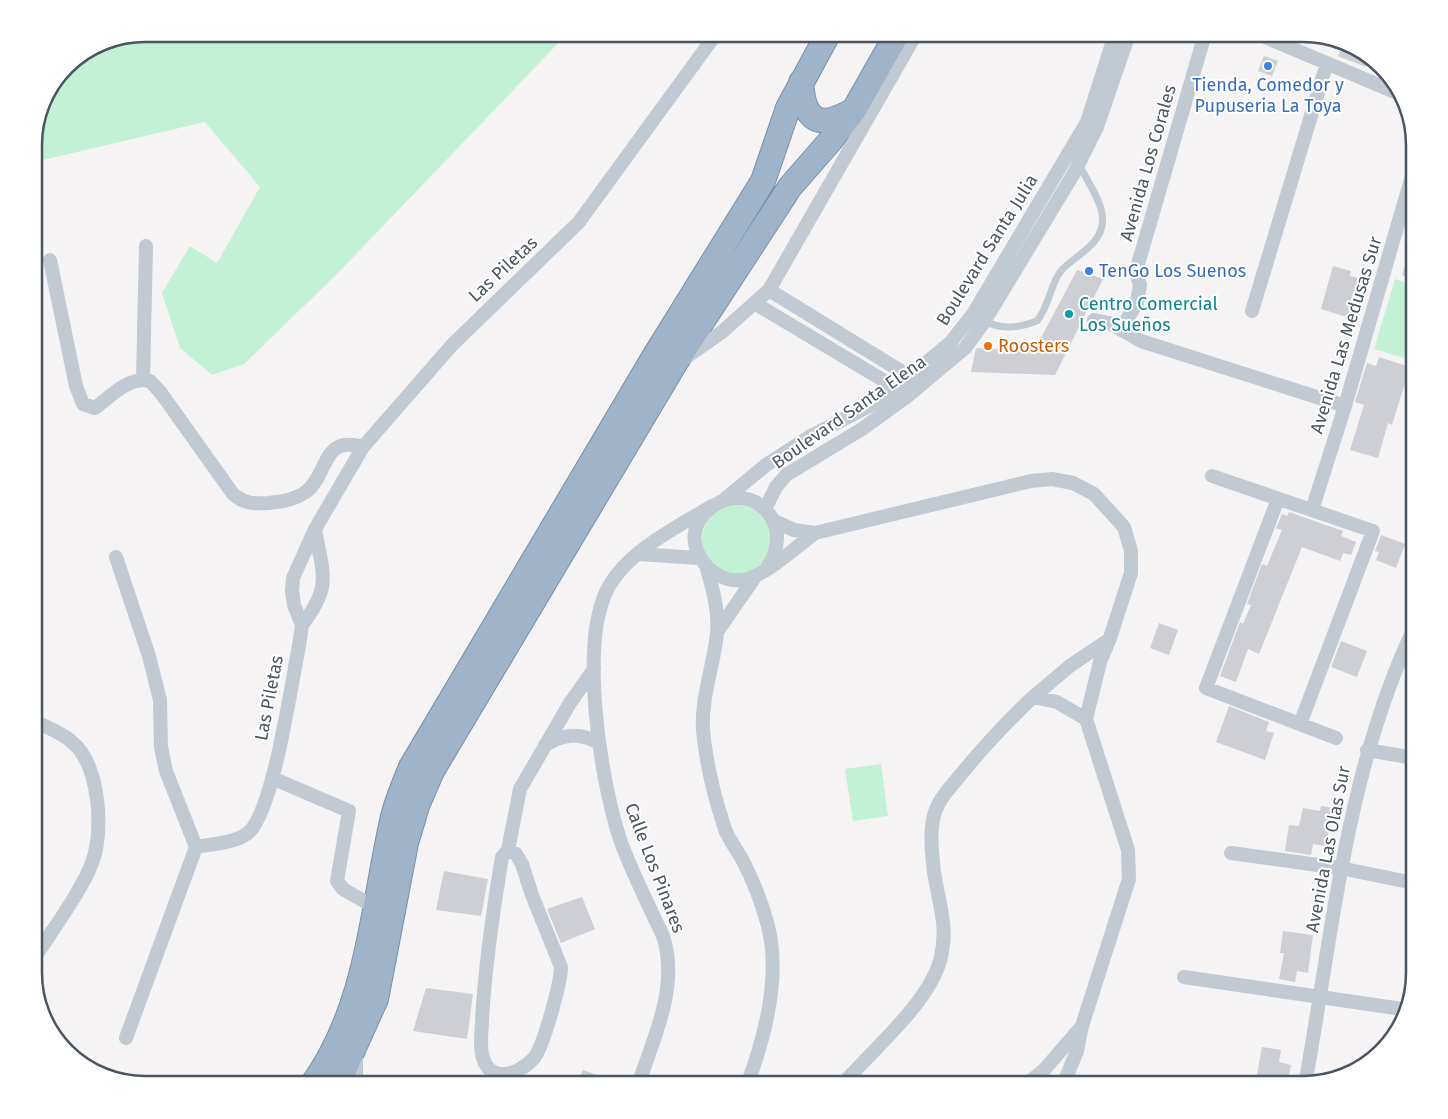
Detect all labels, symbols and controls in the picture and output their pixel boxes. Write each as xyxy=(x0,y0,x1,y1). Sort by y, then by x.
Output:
marker: Tienda, Comedor y Pupuseria La Toya xyxy=(1262,60,1274,72)
place label: Tienda, Comedor y Pupuseria La Toya xyxy=(1192,74,1344,117)
street label: Avenida Los Corales xyxy=(1115,82,1181,244)
street label: Boulevard Santa Julia xyxy=(931,170,1043,330)
street label: Las Piletas xyxy=(464,231,542,307)
street label: Avenida Las Medusas Sur xyxy=(1306,234,1386,436)
place label: TenGo Los Suenos xyxy=(1099,260,1246,282)
marker: TenGo Los Suenos xyxy=(1083,265,1095,277)
place label: Centro Comercial Los Sueños xyxy=(1079,293,1218,336)
marker: Centro Comercial Los Sueños xyxy=(1063,308,1075,320)
place label: Roosters xyxy=(998,335,1069,357)
marker: Roosters xyxy=(982,340,994,352)
street label: Boulevard Santa Elena xyxy=(768,350,930,474)
street label: Las Piletas xyxy=(250,653,288,743)
street label: Avenida Las Olas Sur xyxy=(1301,764,1355,934)
street label: Calle Los Pinares xyxy=(620,800,690,936)

